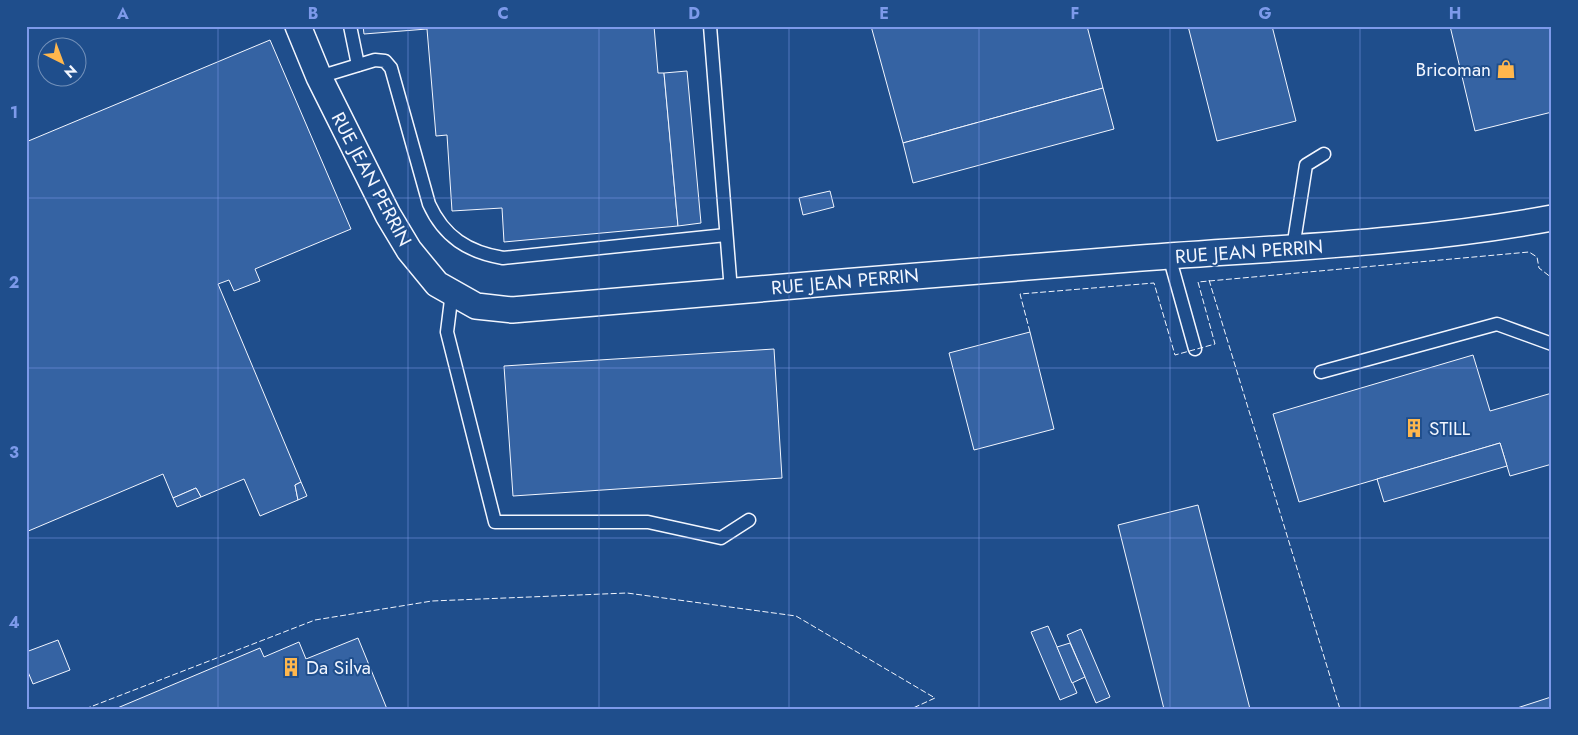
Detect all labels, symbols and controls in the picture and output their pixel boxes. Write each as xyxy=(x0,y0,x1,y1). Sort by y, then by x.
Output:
text: A xyxy=(116,2,129,25)
text: B xyxy=(308,2,318,25)
text: C xyxy=(497,2,509,25)
text: D xyxy=(688,2,700,25)
text: E xyxy=(879,2,889,25)
text: F xyxy=(1071,2,1079,25)
text: G xyxy=(1258,2,1272,25)
text: H xyxy=(1449,2,1461,25)
north arrow xyxy=(38,38,88,88)
place label: Bricoman xyxy=(1416,56,1491,83)
shop icon: Bricoman xyxy=(1495,58,1517,80)
text: N xyxy=(60,61,82,83)
text: 1 xyxy=(10,101,18,124)
street label: RUE JEAN PERRIN xyxy=(325,107,418,251)
street label: RUE JEAN PERRIN xyxy=(1174,233,1324,270)
street label: RUE JEAN PERRIN xyxy=(770,262,920,301)
text: 2 xyxy=(9,271,19,294)
place label: STILL xyxy=(1429,415,1470,442)
building icon: STILL xyxy=(1403,417,1425,439)
text: 3 xyxy=(9,441,19,464)
text: 4 xyxy=(8,611,20,634)
place label: Da Silva xyxy=(306,654,371,681)
building icon: Da Silva xyxy=(280,656,302,678)

